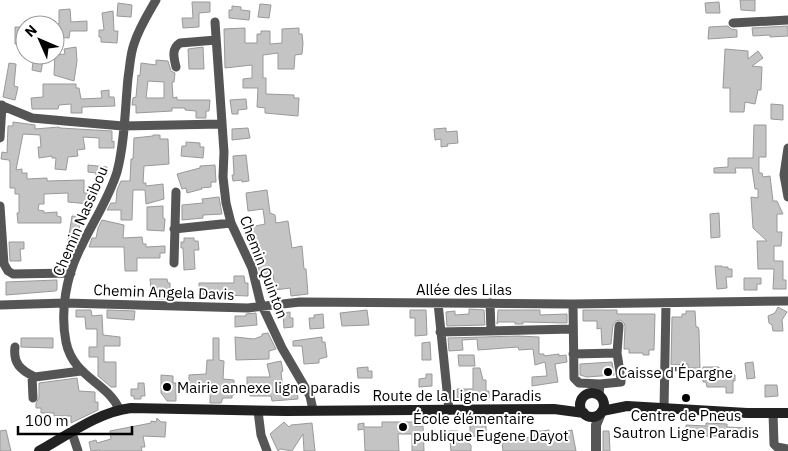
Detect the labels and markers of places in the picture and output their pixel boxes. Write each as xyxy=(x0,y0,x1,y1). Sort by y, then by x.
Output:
place label: Caisse d'Épargne xyxy=(618,363,733,382)
marker: Caisse d'Épargne xyxy=(602,366,614,378)
place label: Mairie annexe ligne paradis xyxy=(177,378,360,397)
marker: Mairie annexe ligne paradis xyxy=(161,381,173,393)
marker: Centre de Pneus Sautron Ligne Paradis xyxy=(680,392,692,404)
place label: Centre de Pneus Sautron Ligne Paradis xyxy=(613,406,759,442)
place label: École élémentaire publique Eugene Dayot xyxy=(413,409,568,445)
marker: École élémentaire publique Eugene Dayot xyxy=(397,421,409,433)

